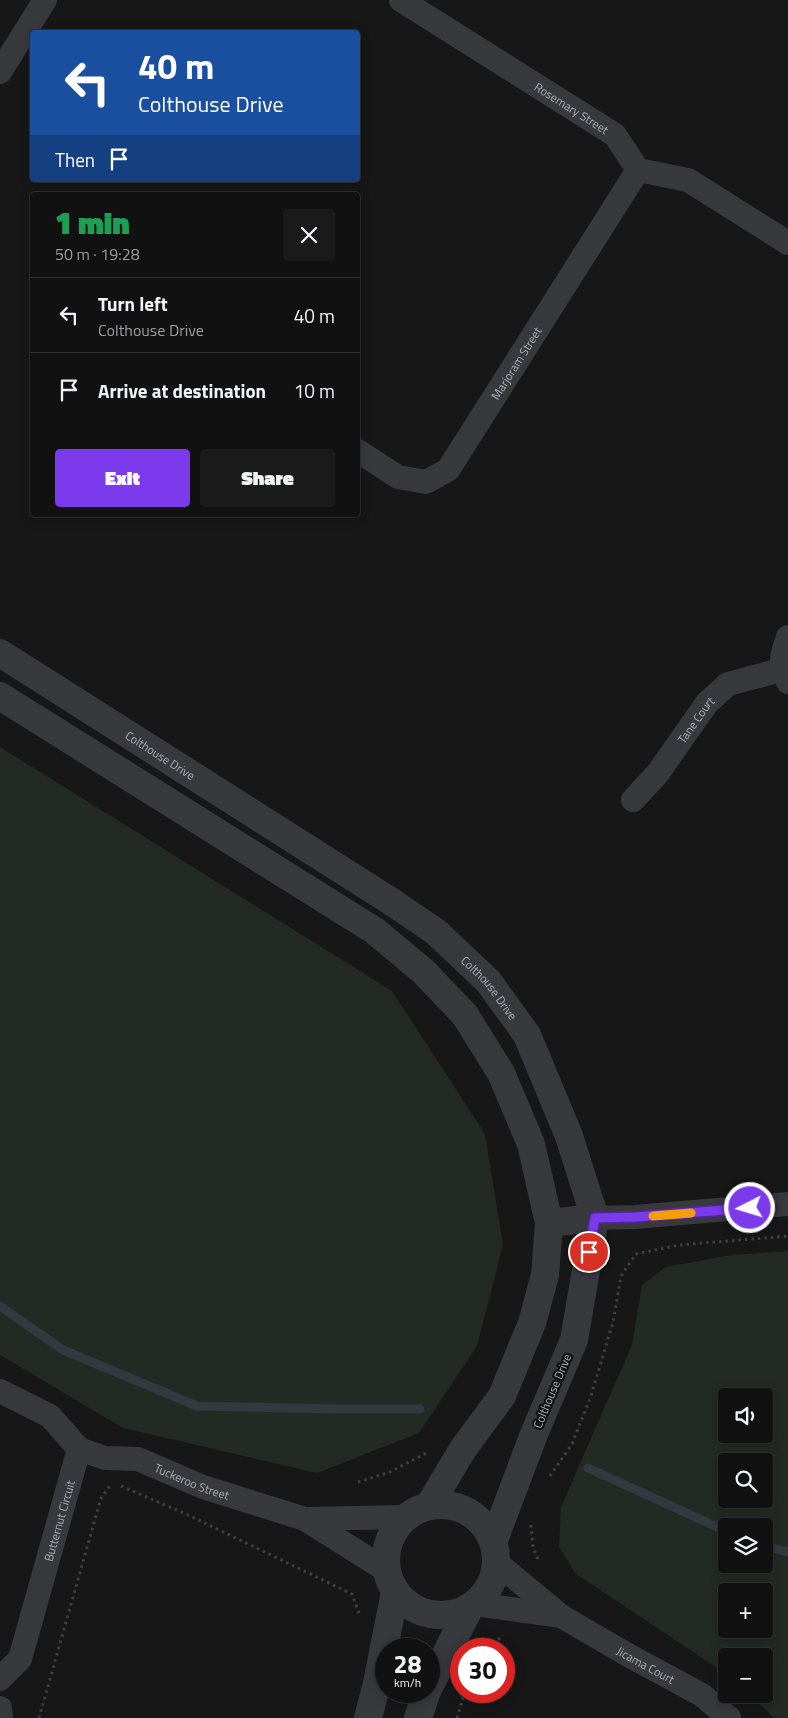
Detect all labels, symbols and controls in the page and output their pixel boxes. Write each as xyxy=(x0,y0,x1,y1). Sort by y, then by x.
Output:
text: 40 m xyxy=(138,39,214,93)
icon: left xyxy=(55,50,120,115)
street label: Rosemary Street xyxy=(531,77,613,139)
text: Colthouse Drive xyxy=(138,87,284,121)
text: Then xyxy=(55,145,95,174)
icon: arrive xyxy=(105,145,133,173)
text: 1 min xyxy=(55,200,130,246)
button: close xyxy=(283,209,335,261)
text: 50 m · 19:28 xyxy=(55,242,140,266)
text: Turn left xyxy=(98,289,168,318)
icon: left xyxy=(55,301,83,329)
text: 40 m xyxy=(294,301,335,330)
text: Colthouse Drive xyxy=(98,318,204,342)
street label: Marjoram Street xyxy=(486,322,547,403)
icon: arrive xyxy=(55,376,83,404)
text: Arrive at destination xyxy=(98,376,266,405)
text: 10 m xyxy=(294,376,335,405)
button: Exit xyxy=(55,449,190,507)
button: Share xyxy=(200,449,335,507)
street label: Tane Court xyxy=(672,691,719,747)
street label: Colthouse Drive xyxy=(122,726,199,784)
street label: Colthouse Drive xyxy=(457,951,522,1024)
position arrow xyxy=(723,1181,775,1233)
pin xyxy=(568,1231,610,1273)
icon: arrive xyxy=(575,1238,603,1266)
street label: Colthouse Drive xyxy=(528,1351,576,1431)
map controls xyxy=(718,1388,773,1703)
button: sound xyxy=(718,1388,773,1443)
button: search xyxy=(718,1453,773,1508)
street label: Tuckeroo Street xyxy=(152,1458,232,1504)
street label: Butternut Circuit xyxy=(38,1477,80,1564)
button: layers xyxy=(718,1518,773,1573)
button: + xyxy=(718,1583,773,1638)
speed limit sign: 30 xyxy=(450,1638,515,1703)
street label: Jicama Court xyxy=(613,1641,679,1689)
text: 28 xyxy=(393,1645,422,1683)
button: − xyxy=(718,1648,773,1703)
text: km/h xyxy=(394,1673,421,1692)

